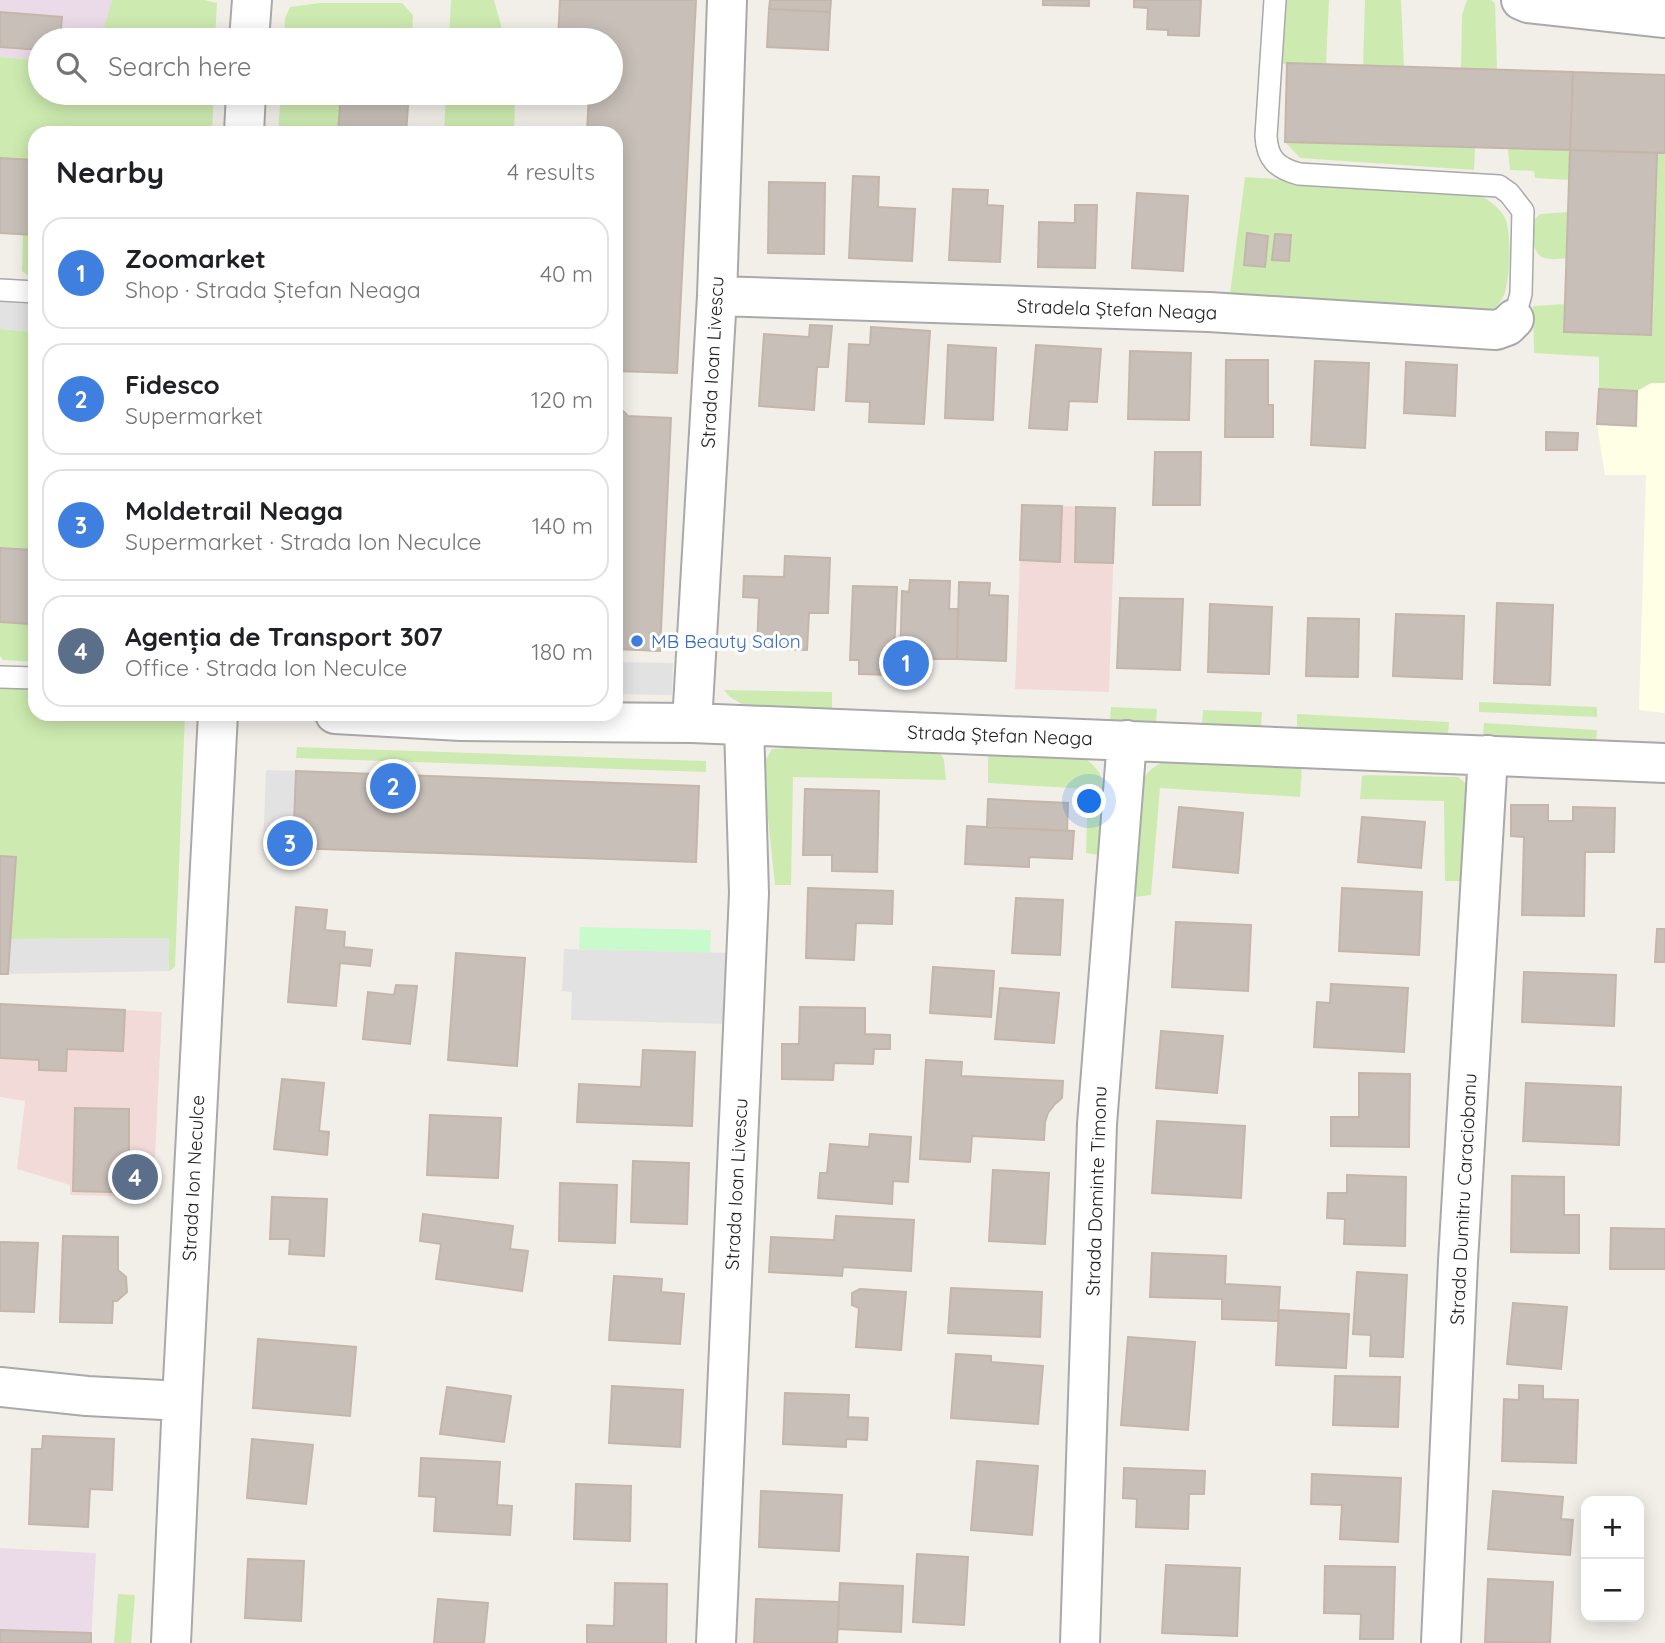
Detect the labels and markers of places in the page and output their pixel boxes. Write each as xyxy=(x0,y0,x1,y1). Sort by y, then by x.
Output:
place label: MB Beauty Salon xyxy=(651,629,801,653)
marker: MB Beauty Salon xyxy=(629,633,645,649)
pin: 1 xyxy=(883,637,929,689)
pin: 2 xyxy=(370,760,416,812)
pin: 3 xyxy=(267,817,313,869)
pin: 4 xyxy=(112,1151,158,1203)

